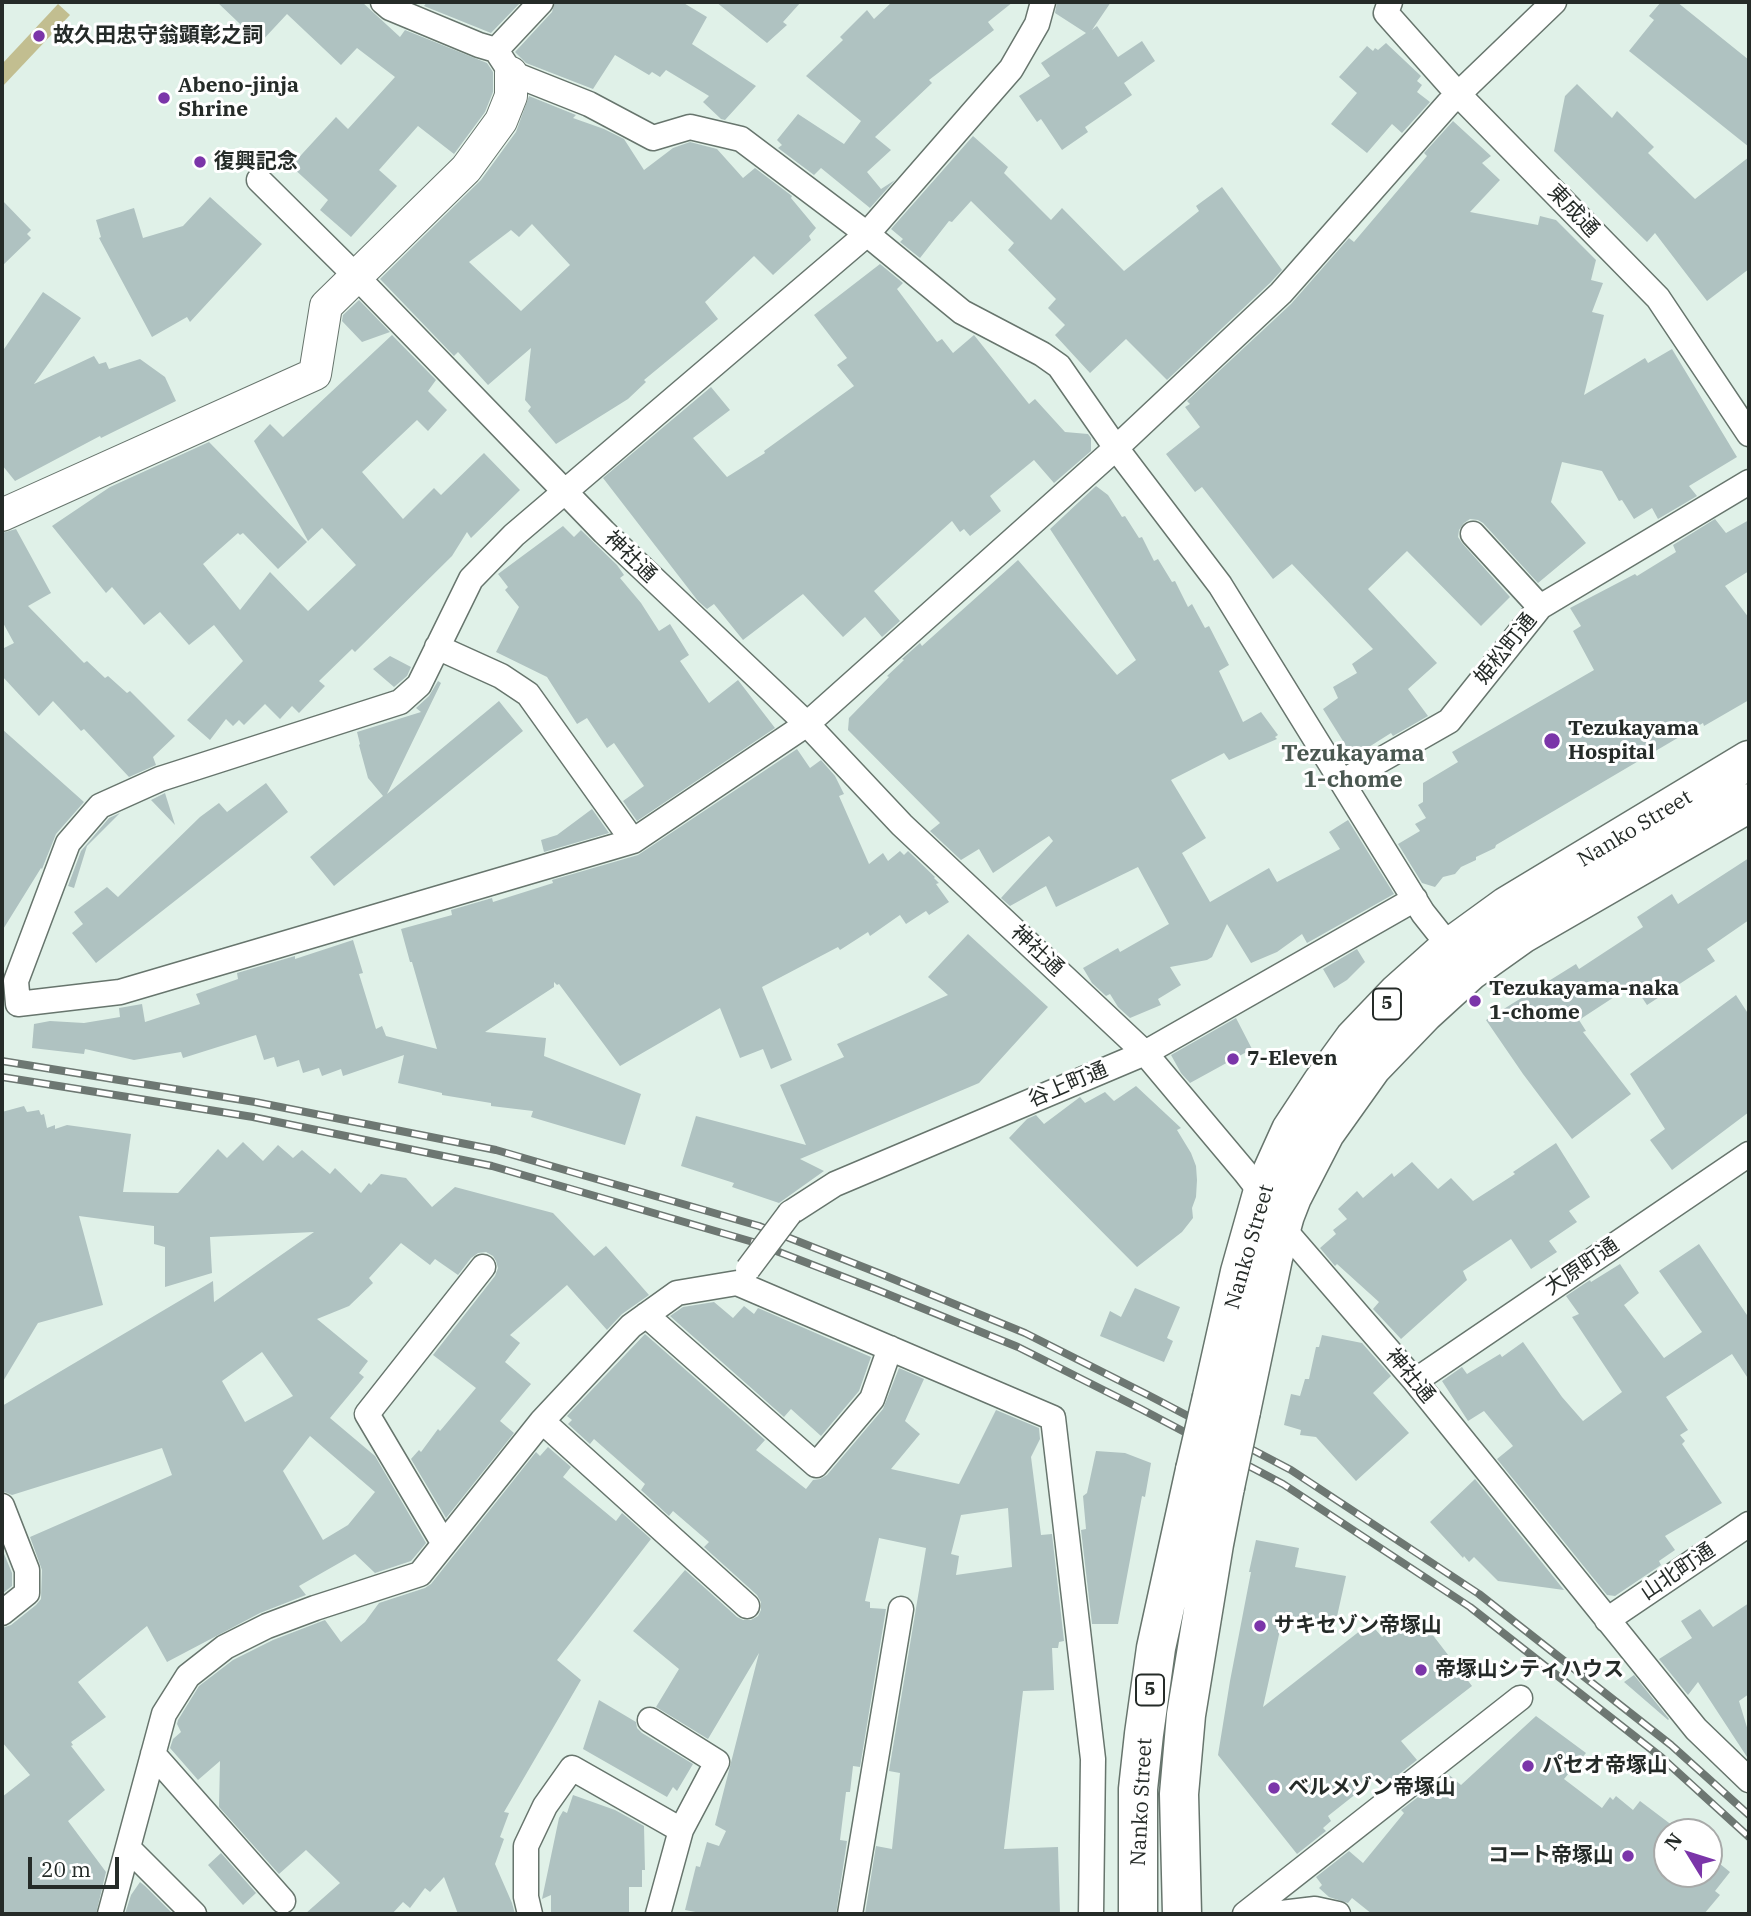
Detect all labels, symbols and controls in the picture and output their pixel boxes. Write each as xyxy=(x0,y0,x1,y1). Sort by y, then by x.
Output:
place label: 故久田忠守翁顕彰之詞 xyxy=(53,23,263,49)
marker: 故久田忠守翁顕彰之詞 xyxy=(31,28,47,44)
place label: Abeno-jinja Shrine xyxy=(178,73,299,123)
marker: Abeno-jinja Shrine xyxy=(156,90,172,106)
place label: 復興記念 xyxy=(214,149,298,175)
marker: 復興記念 xyxy=(192,154,208,170)
street label: 東成通 xyxy=(1542,180,1604,242)
street label: 神社通 xyxy=(599,526,661,588)
street label: 姫松町通 xyxy=(1470,608,1542,690)
place label: Tezukayama Hospital xyxy=(1568,716,1699,766)
marker: Tezukayama Hospital xyxy=(1542,731,1562,751)
district label: Tezukayama 1-chome xyxy=(1281,740,1425,794)
street label: Nanko Street xyxy=(1573,785,1697,873)
street label: 神社通 xyxy=(1005,920,1069,982)
place label: Tezukayama-naka 1-chome xyxy=(1489,976,1679,1026)
road number: 5 xyxy=(1373,988,1401,1020)
marker: Tezukayama-naka 1-chome xyxy=(1467,993,1483,1009)
place label: 7-Eleven xyxy=(1247,1046,1338,1072)
marker: 7-Eleven xyxy=(1225,1051,1241,1067)
street label: 谷上町通 xyxy=(1024,1057,1112,1113)
street label: Nanko Street xyxy=(1220,1182,1280,1312)
street label: 大原町通 xyxy=(1540,1233,1624,1301)
street label: 神社通 xyxy=(1380,1344,1440,1408)
street label: 山北町通 xyxy=(1636,1538,1720,1606)
place label: サキセゾン帝塚山 xyxy=(1274,1613,1442,1639)
marker: サキセゾン帝塚山 xyxy=(1252,1618,1268,1634)
place label: 帝塚山シティハウス xyxy=(1435,1657,1624,1683)
marker: 帝塚山シティハウス xyxy=(1413,1662,1429,1678)
road number: 5 xyxy=(1136,1674,1164,1706)
street label: Nanko Street xyxy=(1126,1737,1158,1867)
place label: パセオ帝塚山 xyxy=(1542,1753,1668,1779)
marker: パセオ帝塚山 xyxy=(1520,1758,1536,1774)
place label: ベルメゾン帝塚山 xyxy=(1288,1775,1456,1801)
marker: ベルメゾン帝塚山 xyxy=(1266,1780,1282,1796)
north arrow xyxy=(1653,1818,1723,1888)
text: N xyxy=(1659,1828,1687,1855)
scale bar xyxy=(32,1842,122,1886)
place label: コート帝塚山 xyxy=(1488,1843,1614,1869)
marker: コート帝塚山 xyxy=(1620,1848,1636,1864)
text: 20 m xyxy=(41,1855,91,1883)

